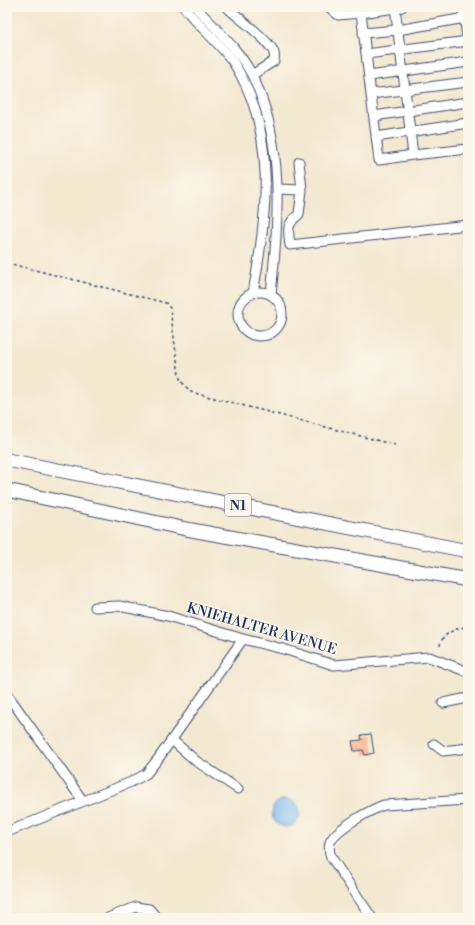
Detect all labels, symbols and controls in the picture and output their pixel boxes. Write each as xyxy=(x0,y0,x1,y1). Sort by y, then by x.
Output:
road number: N1 xyxy=(225,494,251,516)
street label: KNIEHALTER AVENUE xyxy=(185,599,339,659)

